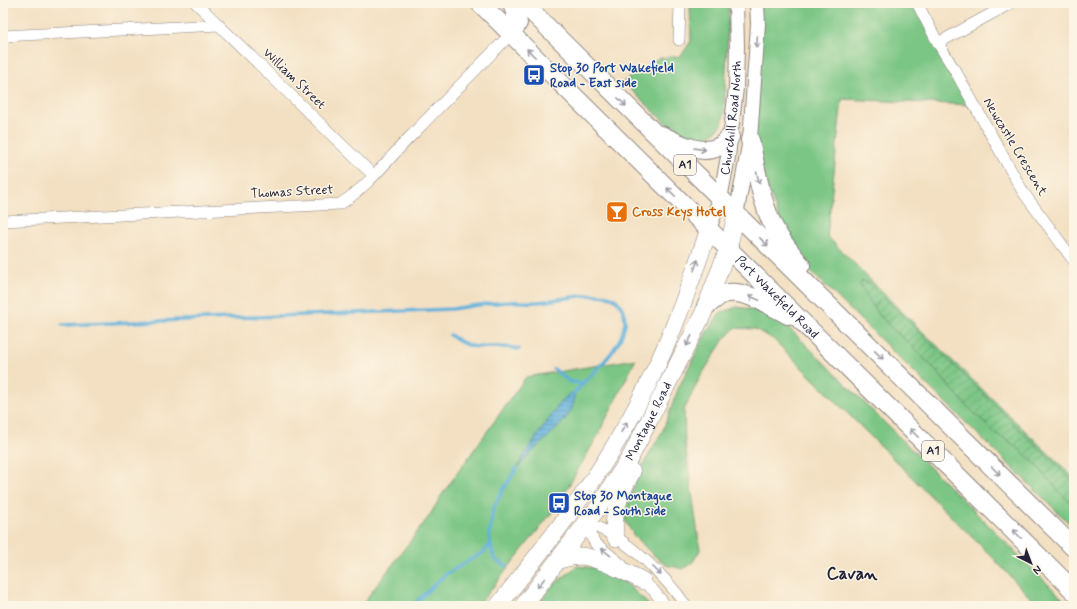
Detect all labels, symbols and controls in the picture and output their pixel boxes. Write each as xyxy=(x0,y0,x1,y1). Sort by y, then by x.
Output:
one-way arrow xyxy=(753,35,760,48)
street label: William Street xyxy=(259,45,329,113)
one-way arrow xyxy=(526,48,536,58)
place label: Stop 30 Port Wakefield Road - East side xyxy=(550,60,674,92)
street label: Churchill Road North xyxy=(716,60,745,177)
bus stop icon: Stop 30 Port Wakefield Road - East side xyxy=(521,62,547,88)
street label: Newcastle Crescent xyxy=(979,95,1051,199)
one-way arrow xyxy=(617,97,627,107)
one-way arrow xyxy=(693,145,706,153)
road number: A1 xyxy=(674,155,696,175)
one-way arrow xyxy=(755,172,763,185)
street label: Thomas Street xyxy=(250,181,334,203)
one-way arrow xyxy=(666,187,676,197)
bar icon: Cross Keys Hotel xyxy=(604,199,630,225)
place label: Cross Keys Hotel xyxy=(632,204,727,221)
one-way arrow xyxy=(759,237,769,247)
street label: Port Wakefield Road xyxy=(731,252,823,342)
one-way arrow xyxy=(693,259,701,271)
one-way arrow xyxy=(748,294,760,301)
one-way arrow xyxy=(685,335,692,347)
one-way arrow xyxy=(874,350,884,360)
street label: Montague Road xyxy=(622,379,676,464)
one-way arrow xyxy=(621,421,629,433)
one-way arrow xyxy=(909,428,919,438)
road number: A1 xyxy=(922,441,944,461)
one-way arrow xyxy=(991,466,1001,476)
place label: Stop 30 Montague Road - South side xyxy=(574,488,673,520)
bus stop icon: Stop 30 Montague Road - South side xyxy=(546,490,572,516)
one-way arrow xyxy=(1012,529,1022,539)
north arrow xyxy=(1011,543,1051,583)
one-way arrow xyxy=(601,548,612,556)
text: N xyxy=(1030,562,1044,577)
district label: Cavan xyxy=(827,563,878,585)
one-way arrow xyxy=(652,566,662,576)
one-way arrow xyxy=(537,577,545,588)

